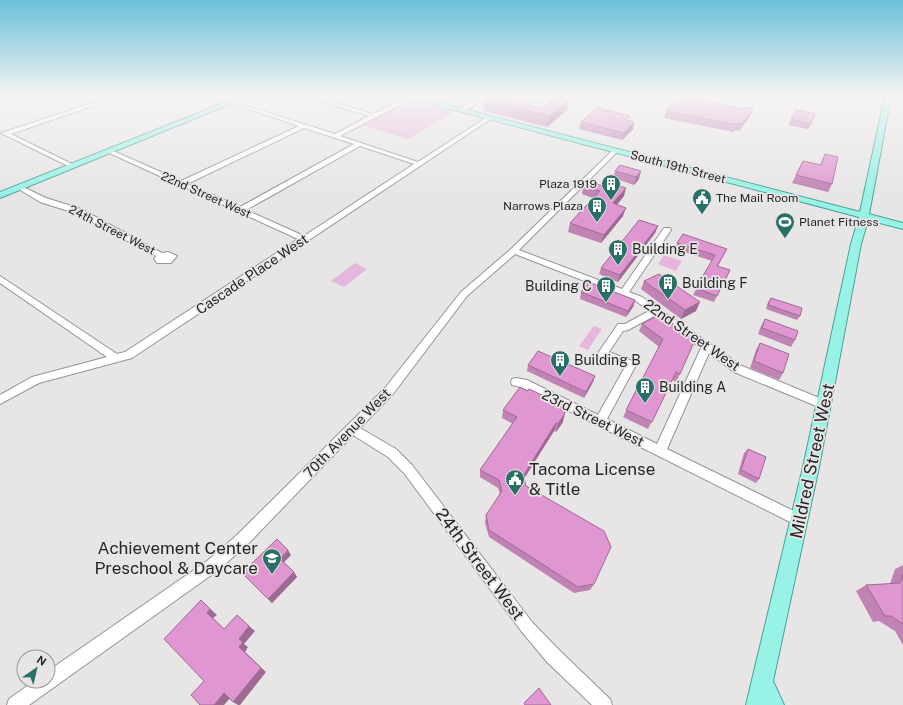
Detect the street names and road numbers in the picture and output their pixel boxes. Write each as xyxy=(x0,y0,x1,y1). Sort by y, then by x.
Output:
street label: South 19th Street xyxy=(629,148,728,187)
street label: 22nd Street West xyxy=(159,169,254,221)
street label: 24th Street West xyxy=(66,202,158,258)
street label: Cascade Place West xyxy=(193,231,311,317)
street label: 22nd Street West xyxy=(641,296,743,374)
street label: Mildred Street West xyxy=(786,382,838,540)
street label: 70th Avenue West xyxy=(300,385,394,481)
street label: 23rd Street West xyxy=(540,386,646,450)
street label: 24th Street West xyxy=(431,504,529,624)

